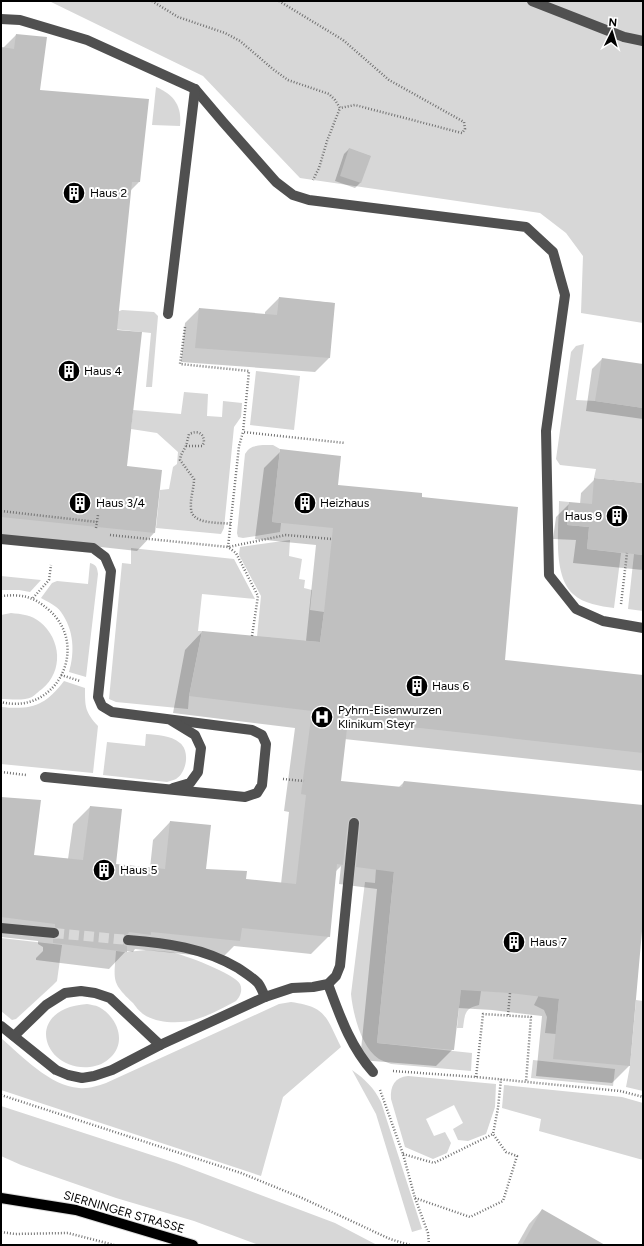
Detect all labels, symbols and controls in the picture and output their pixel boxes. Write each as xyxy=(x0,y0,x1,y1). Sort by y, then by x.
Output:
north arrow xyxy=(592,12,632,52)
text: N xyxy=(608,16,618,29)
building icon: Haus 2 xyxy=(61,180,87,206)
place label: Haus 2 xyxy=(90,186,127,200)
building icon: Haus 4 xyxy=(56,358,82,384)
place label: Haus 4 xyxy=(84,364,122,378)
building icon: Haus 3/4 xyxy=(67,490,93,516)
building icon: Heizhaus xyxy=(292,490,318,516)
place label: Haus 3/4 xyxy=(96,496,146,510)
place label: Heizhaus xyxy=(320,496,370,510)
building icon: Haus 9 xyxy=(604,503,630,529)
place label: Haus 9 xyxy=(565,509,602,523)
building icon: Haus 6 xyxy=(404,673,430,699)
place label: Haus 6 xyxy=(432,679,469,693)
place label: Pyhrn-Eisenwurzen Klinikum Steyr xyxy=(338,703,442,731)
hospital icon: Pyhrn-Eisenwurzen Klinikum Steyr xyxy=(309,704,335,730)
building icon: Haus 5 xyxy=(91,857,117,883)
place label: Haus 5 xyxy=(120,863,157,877)
building icon: Haus 7 xyxy=(501,929,527,955)
place label: Haus 7 xyxy=(530,935,567,949)
street label: SIERNINGER STRASSE xyxy=(62,1188,186,1236)

